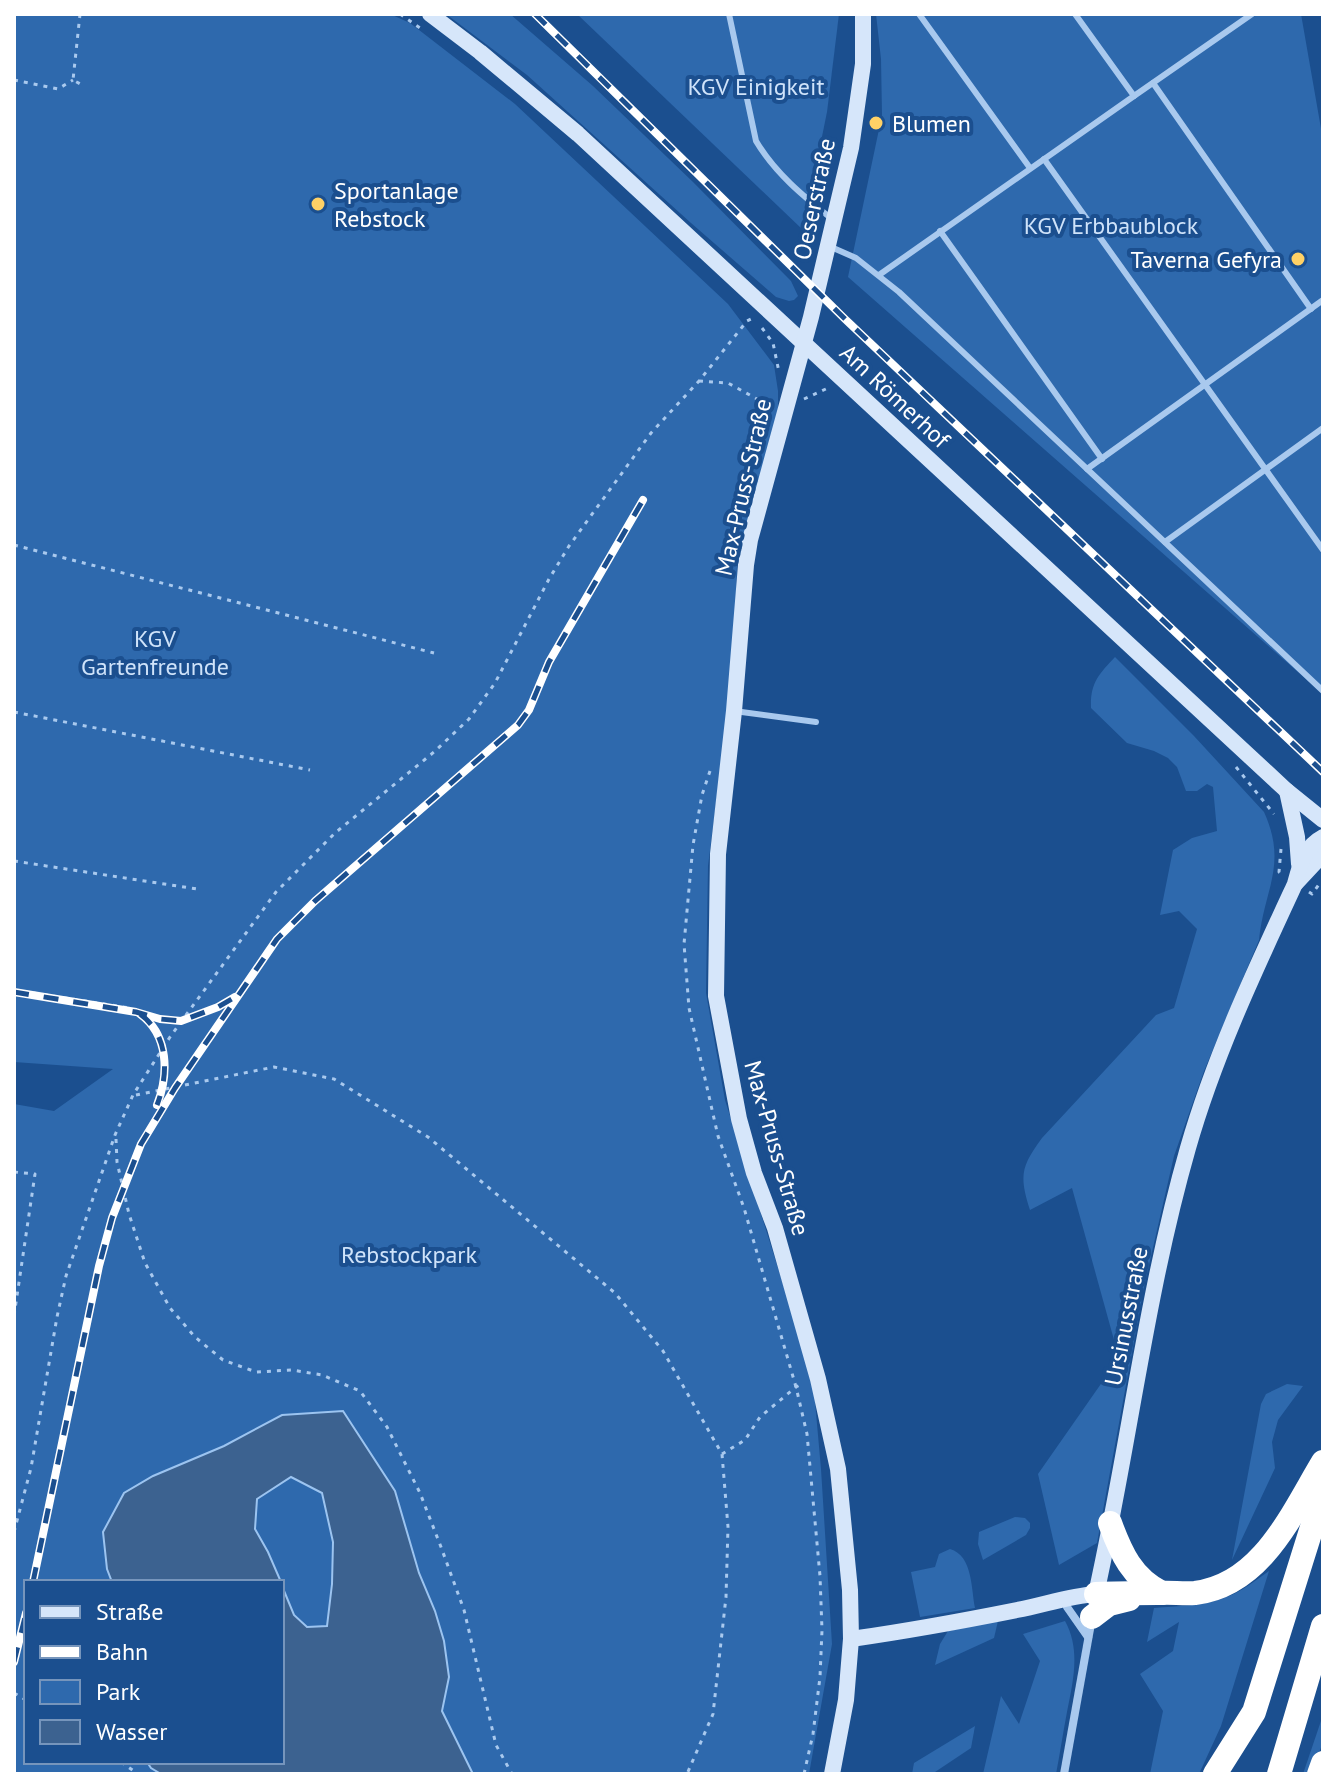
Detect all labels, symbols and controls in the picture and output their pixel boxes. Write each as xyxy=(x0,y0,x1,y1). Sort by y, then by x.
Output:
park label: KGV Einigkeit xyxy=(687,71,825,102)
place label: Blumen xyxy=(892,108,971,139)
marker: Blumen xyxy=(867,114,885,132)
street label: Oeserstraße xyxy=(786,135,842,263)
place label: Sportanlage Rebstock xyxy=(334,175,459,234)
marker: Sportanlage Rebstock xyxy=(309,195,327,213)
park label: KGV Erbbaublock xyxy=(1024,210,1199,241)
place label: Taverna Gefyra xyxy=(1130,244,1282,275)
marker: Taverna Gefyra xyxy=(1289,250,1307,268)
street label: Am Römerhof xyxy=(834,337,957,456)
street label: Max-Pruss-Straße xyxy=(708,396,778,578)
park label: KGV Gartenfreunde xyxy=(81,623,229,682)
street label: Max-Pruss-Straße xyxy=(737,1057,817,1239)
park label: Rebstockpark xyxy=(341,1239,477,1270)
street label: Ursinusstraße xyxy=(1097,1244,1155,1388)
legend xyxy=(24,1580,284,1764)
text: Straße xyxy=(96,1596,163,1627)
text: Bahn xyxy=(96,1636,148,1667)
text: Park xyxy=(96,1676,141,1707)
text: Wasser xyxy=(96,1716,167,1747)

